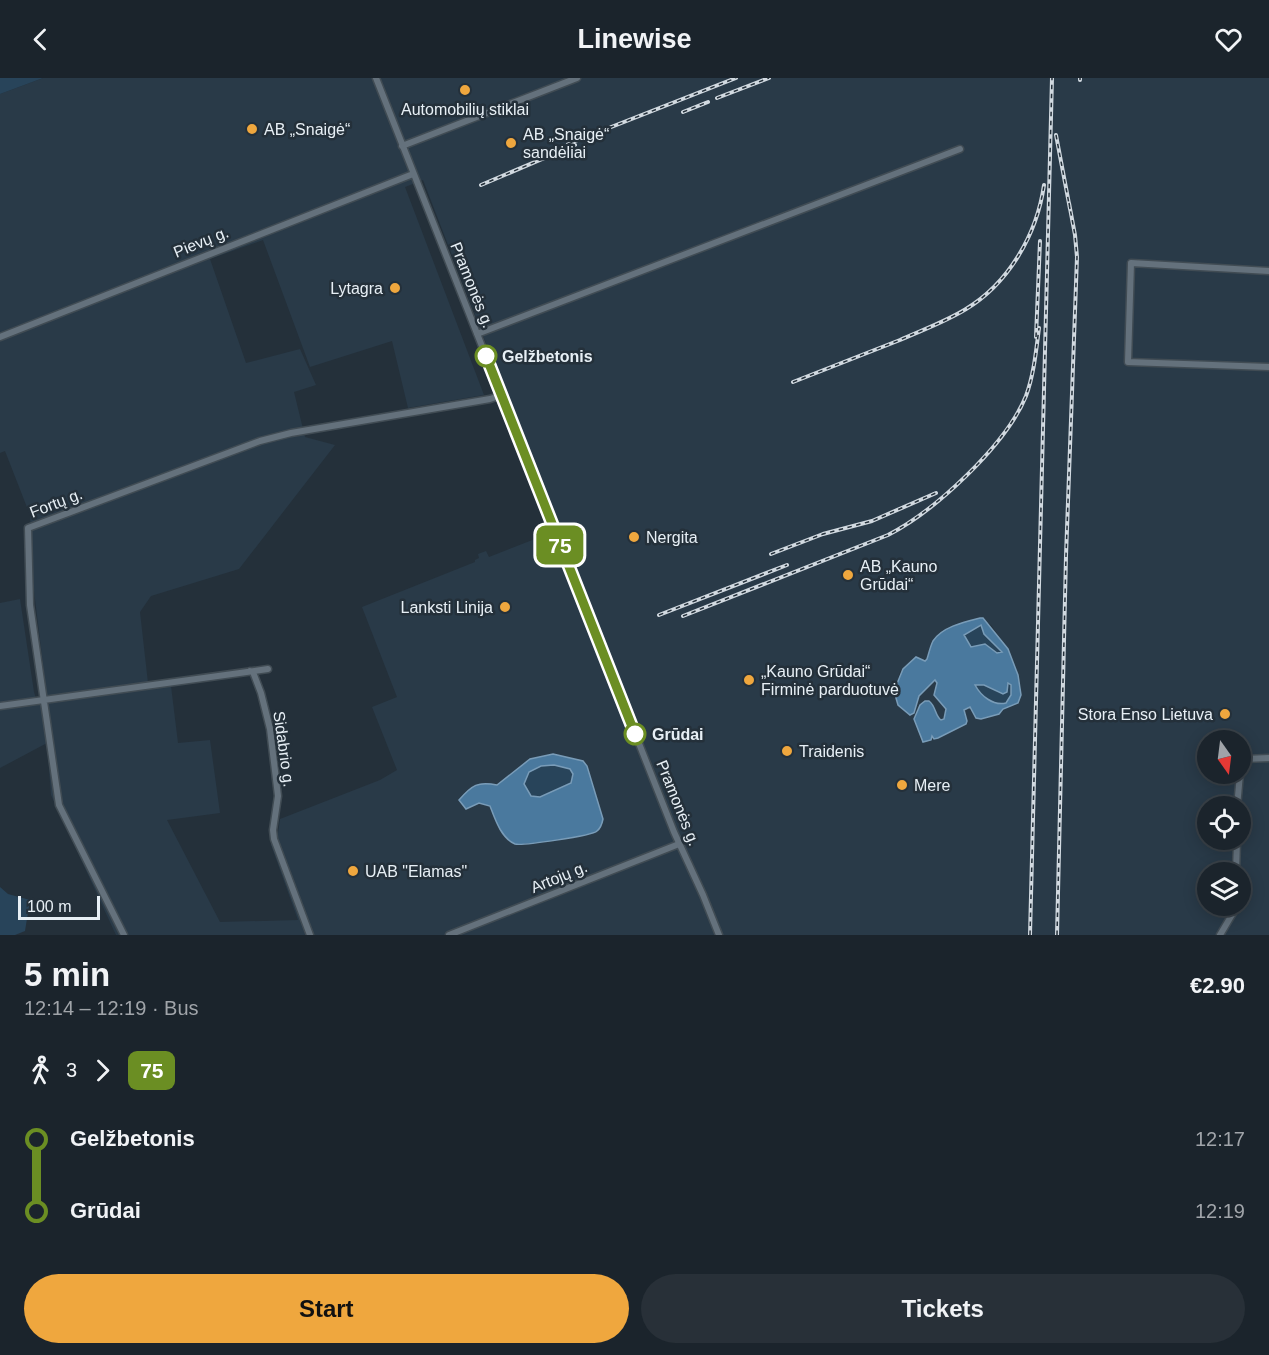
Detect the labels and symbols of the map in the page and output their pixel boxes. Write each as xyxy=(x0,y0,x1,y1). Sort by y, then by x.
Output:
marker: Automobilių stiklai xyxy=(458,83,472,97)
place label: Automobilių stiklai xyxy=(401,101,529,118)
place label: AB „Snaigė“ xyxy=(264,121,350,138)
marker: AB „Snaigė“ xyxy=(245,122,259,136)
place label: AB „Snaigė“ sandėliai xyxy=(523,126,609,161)
marker: AB „Snaigė“ sandėliai xyxy=(504,136,518,150)
street label: Pievų g. xyxy=(171,223,231,261)
street label: Pramonės g. xyxy=(447,240,497,330)
place label: Lytagra xyxy=(330,280,383,297)
marker: Lytagra xyxy=(388,281,402,295)
marker: Gelžbetonis xyxy=(475,345,497,367)
place label: Gelžbetonis xyxy=(502,348,593,365)
street label: Fortų g. xyxy=(27,485,85,521)
line badge: 75 xyxy=(533,526,587,564)
place label: Nergita xyxy=(646,529,698,546)
marker: Nergita xyxy=(627,530,641,544)
place label: AB „Kauno Grūdai“ xyxy=(860,558,937,593)
marker: AB „Kauno Grūdai“ xyxy=(841,568,855,582)
place label: Lanksti Linija xyxy=(401,599,493,616)
marker: Lanksti Linija xyxy=(498,600,512,614)
place label: „Kauno Grūdai“ Firminė parduotuvė xyxy=(761,663,899,698)
marker: „Kauno Grūdai“ Firminė parduotuvė xyxy=(742,673,756,687)
place label: Stora Enso Lietuva xyxy=(1078,706,1213,723)
marker: Stora Enso Lietuva xyxy=(1218,707,1232,721)
street label: Sidabrio g. xyxy=(270,710,298,788)
marker: Grūdai xyxy=(624,723,646,745)
place label: Grūdai xyxy=(652,726,704,743)
north arrow xyxy=(1197,730,1251,784)
place label: Traidenis xyxy=(799,743,864,760)
marker: Traidenis xyxy=(780,744,794,758)
street label: Pramonės g. xyxy=(653,758,703,848)
place label: Mere xyxy=(914,777,951,794)
marker: Mere xyxy=(895,778,909,792)
street label: Artojų g. xyxy=(528,858,590,896)
place label: UAB "Elamas" xyxy=(365,863,467,880)
marker: UAB "Elamas" xyxy=(346,864,360,878)
scale bar xyxy=(18,893,100,920)

